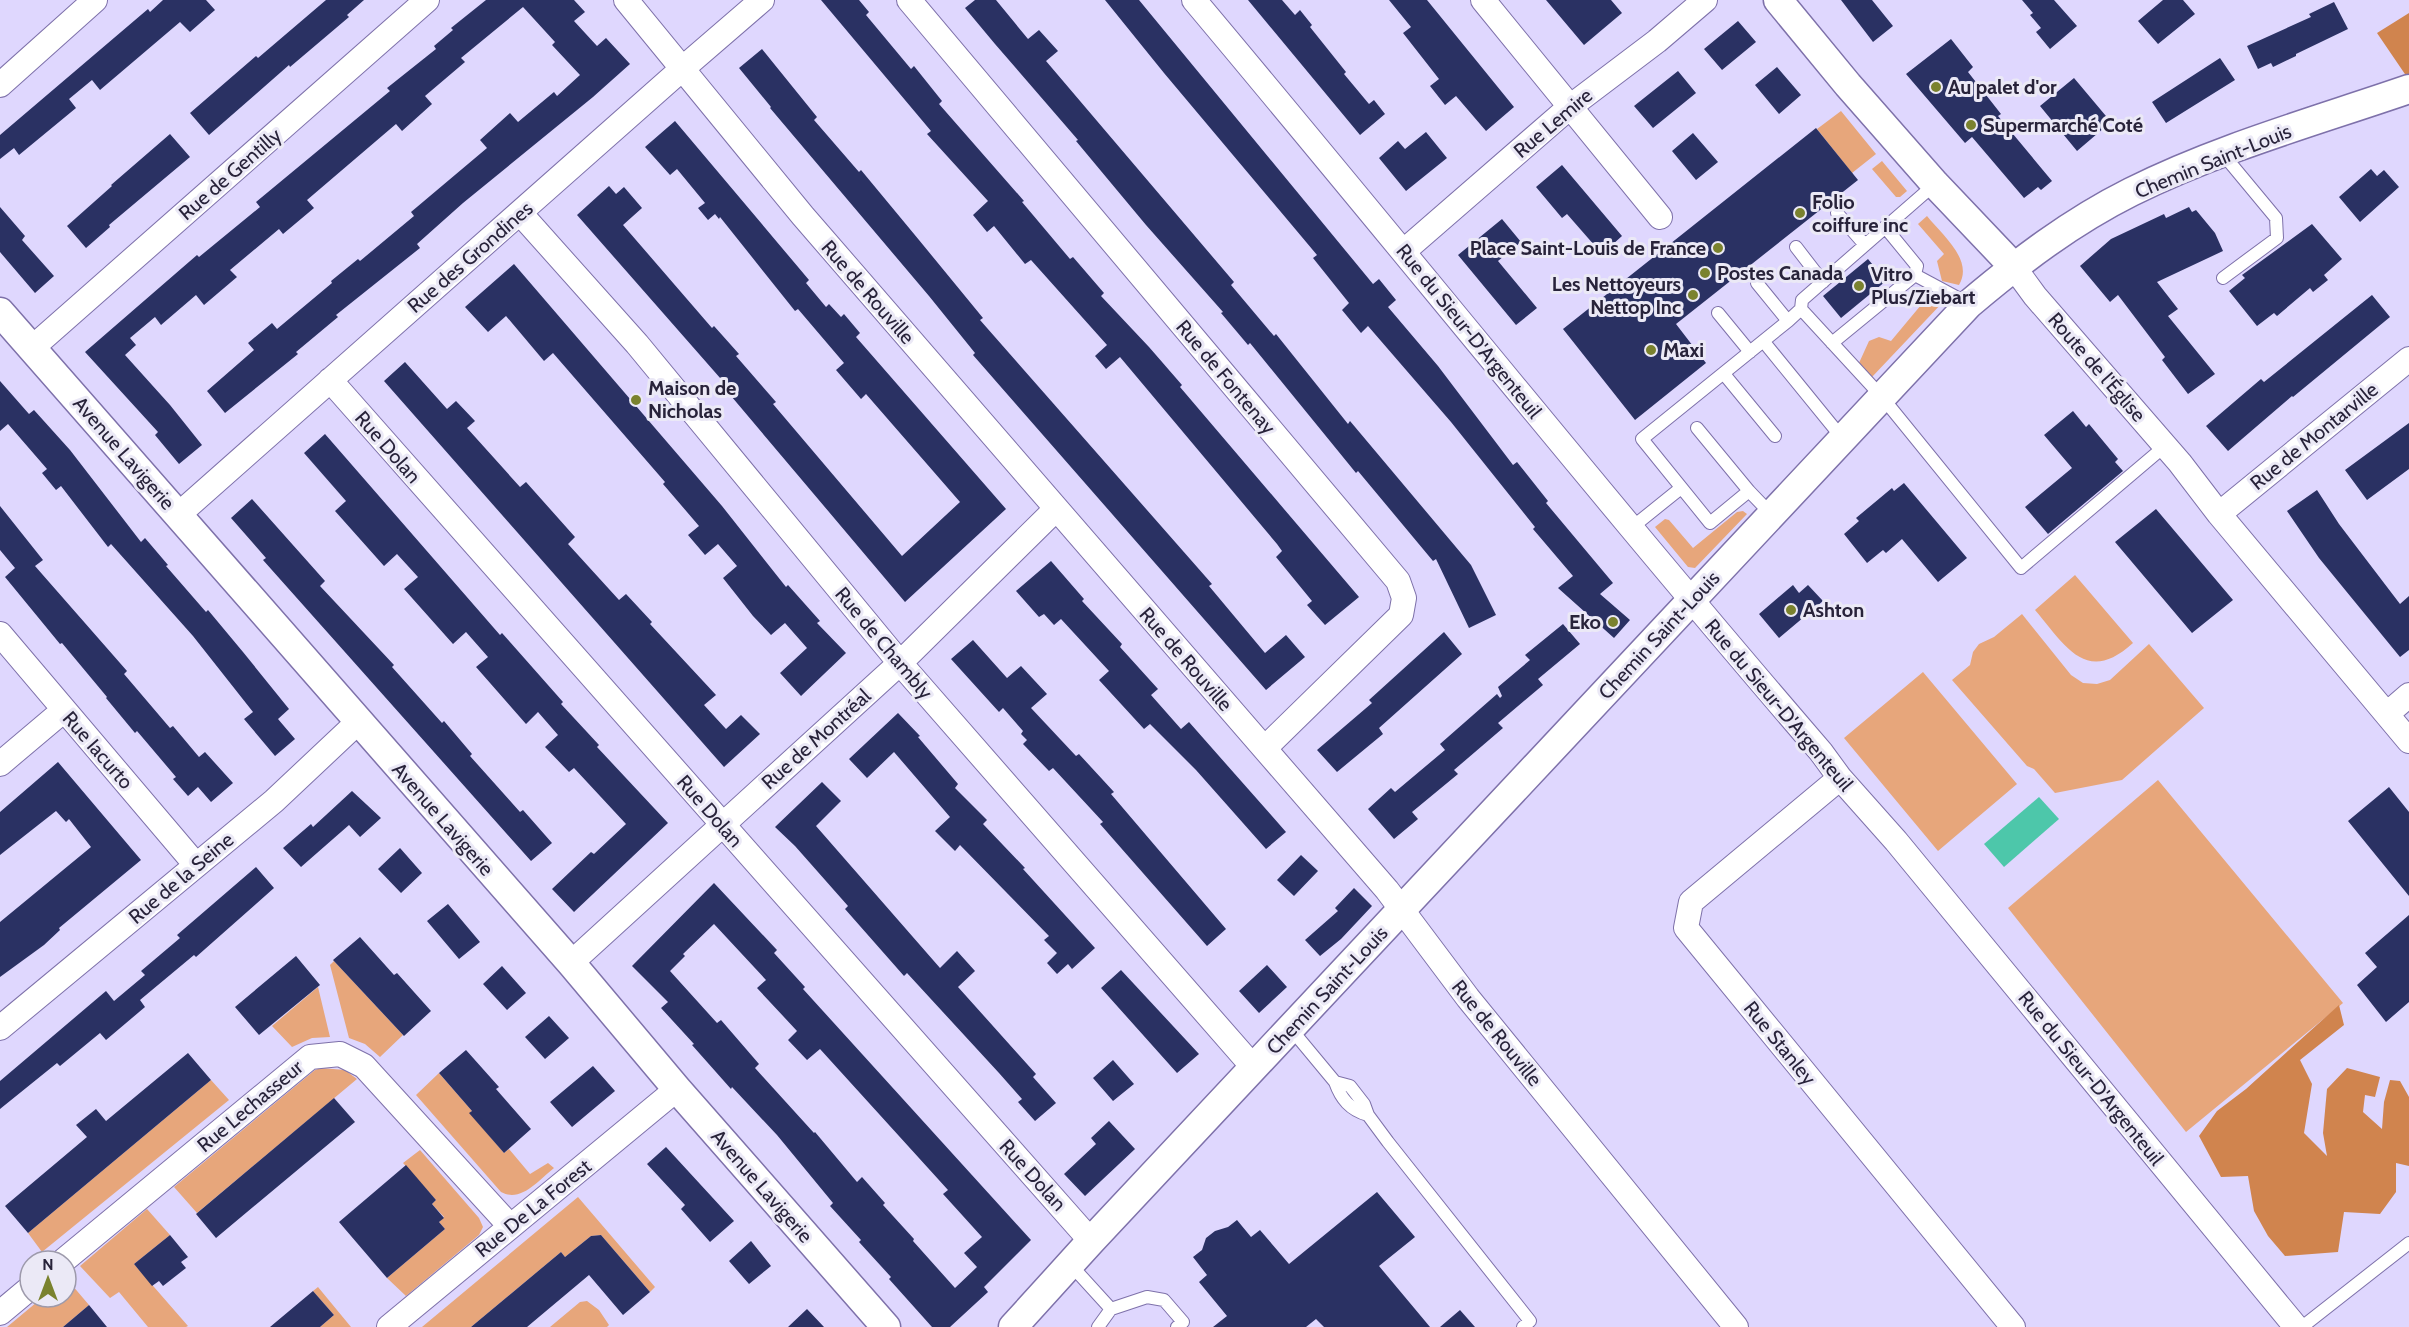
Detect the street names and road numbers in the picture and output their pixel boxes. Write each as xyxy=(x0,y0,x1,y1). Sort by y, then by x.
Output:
street label: Rue Lemire xyxy=(1509,83,1597,163)
street label: Chemin Saint-Louis xyxy=(2131,119,2295,203)
street label: Rue de Gentilly xyxy=(174,123,286,225)
street label: Rue des Grondines xyxy=(403,196,537,318)
street label: Rue de Rouville xyxy=(816,235,920,349)
street label: Rue du Sieur-D'Argenteuil xyxy=(1391,239,1547,423)
street label: Route de l'Église xyxy=(2043,308,2151,426)
street label: Rue de Fontenay xyxy=(1171,315,1281,439)
street label: Rue de Montarville xyxy=(2245,377,2383,495)
street label: Avenue Lavigerie xyxy=(68,391,180,515)
street label: Rue Dolan xyxy=(350,406,426,488)
street label: Chemin Saint-Louis xyxy=(1593,566,1725,704)
street label: Rue de Chambly xyxy=(830,582,938,704)
street label: Rue de Rouville xyxy=(1134,602,1238,716)
street label: Rue du Sieur-D'Argenteuil xyxy=(1700,614,1858,796)
street label: Rue de Montréal xyxy=(757,684,876,794)
street label: Rue Iacurto xyxy=(58,706,138,794)
street label: Avenue Lavigerie xyxy=(387,757,499,881)
street label: Rue Dolan xyxy=(672,770,748,852)
street label: Rue de la Seine xyxy=(124,827,238,929)
street label: Chemin Saint-Louis xyxy=(1261,921,1393,1059)
street label: Rue de Rouville xyxy=(1447,975,1547,1091)
street label: Rue du Sieur-D'Argenteuil xyxy=(2013,986,2169,1170)
street label: Rue Stanley xyxy=(1739,996,1821,1090)
street label: Rue Lechasseur xyxy=(192,1055,308,1157)
street label: Avenue Lavigerie xyxy=(706,1124,818,1248)
street label: Rue Dolan xyxy=(995,1134,1071,1216)
street label: Rue De La Forest xyxy=(470,1154,596,1262)

